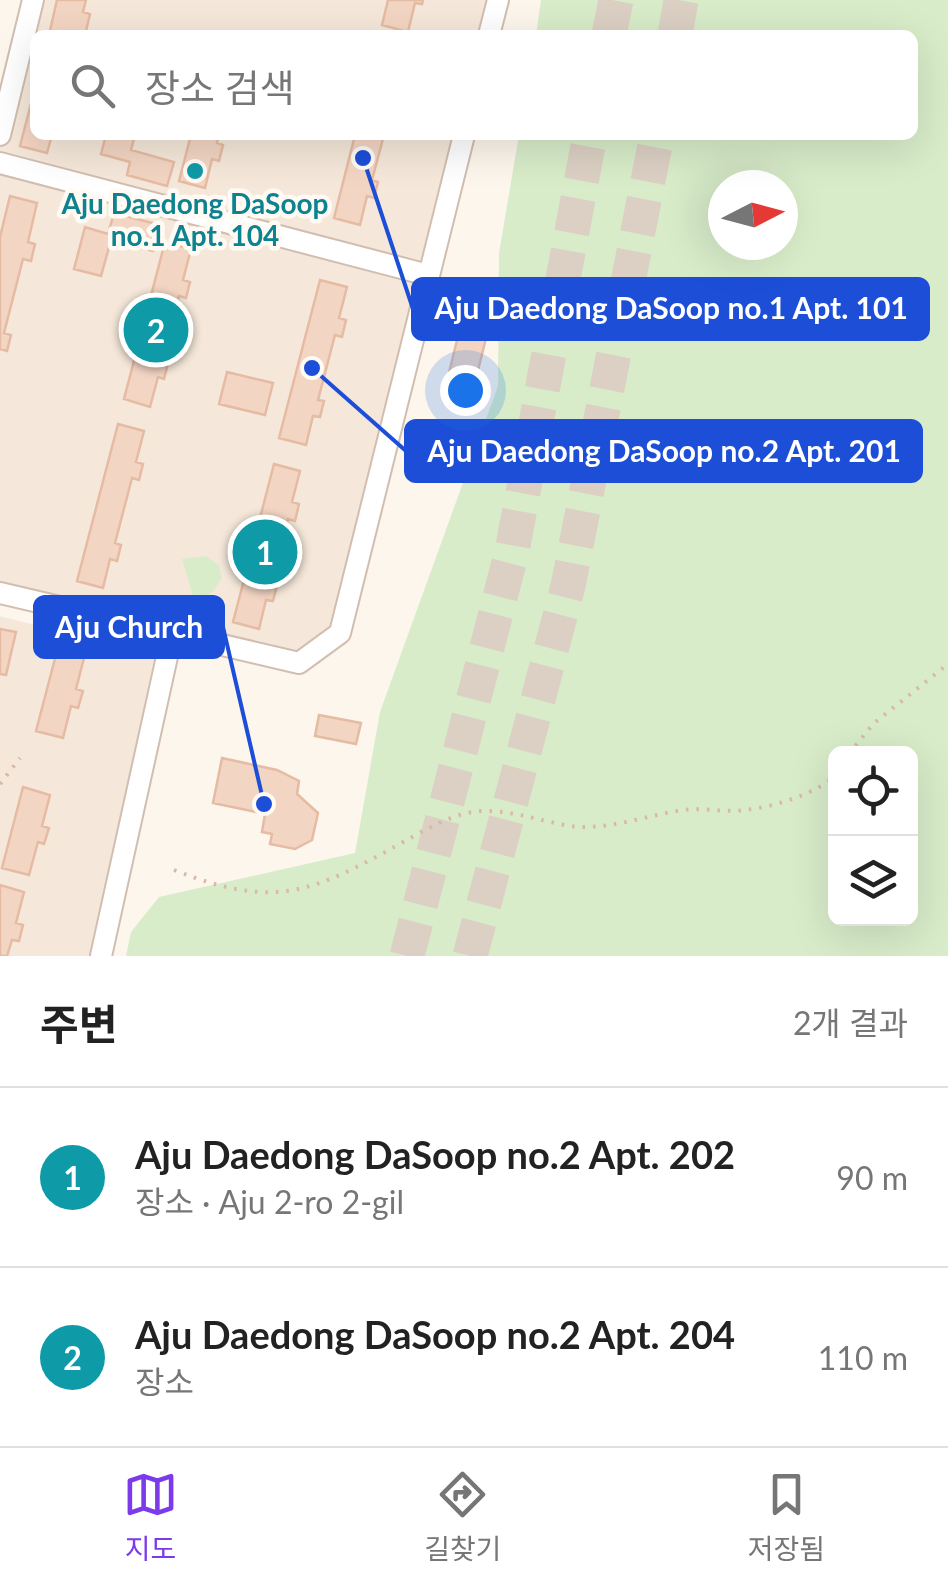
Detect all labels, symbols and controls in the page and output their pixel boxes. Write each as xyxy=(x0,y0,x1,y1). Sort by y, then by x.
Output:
search box xyxy=(30,30,918,140)
icon: search xyxy=(65,58,120,113)
text: 장소 검색 xyxy=(145,64,295,110)
marker: Aju Daedong DaSoop no.1 Apt. 104 xyxy=(184,160,206,182)
north arrow xyxy=(708,170,798,260)
place label: Aju Daedong DaSoop no.1 Apt. 104 xyxy=(61,186,328,252)
callout: Aju Daedong DaSoop no.1 Apt. 101 xyxy=(413,279,928,339)
text: Aju Daedong DaSoop no.1 Apt. 101 xyxy=(433,289,908,325)
pin: 2 xyxy=(124,292,188,368)
your location xyxy=(440,365,491,416)
callout: Aju Daedong DaSoop no.2 Apt. 201 xyxy=(406,421,921,481)
text: Aju Daedong DaSoop no.2 Apt. 201 xyxy=(426,432,901,468)
pin: 1 xyxy=(232,514,298,590)
callout: Aju Church xyxy=(35,597,223,657)
text: Aju Church xyxy=(54,608,203,644)
map controls xyxy=(828,746,918,926)
button: locate xyxy=(828,746,918,836)
button: layers xyxy=(828,836,918,926)
text: 주변 xyxy=(40,999,117,1049)
text: 2개 결과 xyxy=(793,1003,908,1042)
text: Aju Daedong DaSoop no.2 Apt. 202 xyxy=(135,1131,735,1177)
text: 1 xyxy=(63,1158,82,1197)
text: 90 m xyxy=(836,1158,908,1197)
text: 장소 · Aju 2-ro 2-gil xyxy=(135,1182,404,1221)
text: Aju Daedong DaSoop no.2 Apt. 204 xyxy=(135,1311,735,1357)
text: 2 xyxy=(63,1338,82,1377)
text: 110 m xyxy=(818,1338,908,1377)
text: 장소 xyxy=(135,1362,194,1401)
tab: 지도 xyxy=(123,1467,178,1567)
tab: 길찾기 xyxy=(424,1467,501,1567)
tab: 저장됨 xyxy=(748,1467,825,1567)

